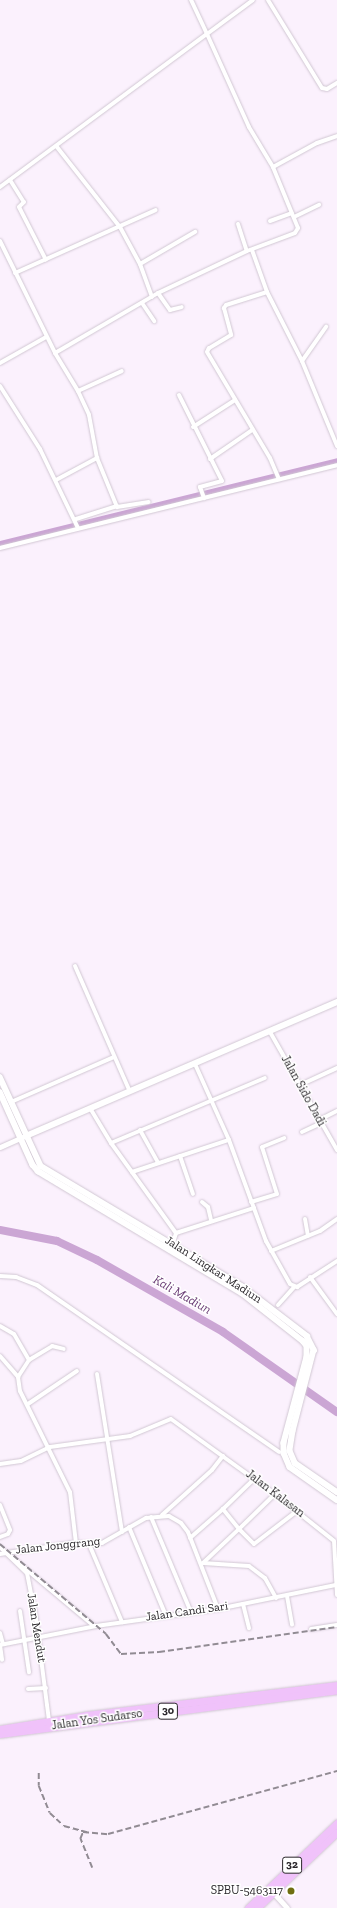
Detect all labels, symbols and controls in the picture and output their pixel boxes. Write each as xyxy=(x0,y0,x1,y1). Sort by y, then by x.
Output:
street label: Jalan Sido Dadi xyxy=(278,1053,328,1129)
street label: Jalan Lingkar Madiun xyxy=(162,1233,264,1307)
water label: Kali Madiun xyxy=(150,1272,214,1318)
street label: Jalan Kalasan xyxy=(243,1467,307,1521)
street label: Jalan Jonggrang xyxy=(15,1534,101,1558)
street label: Jalan Mendut xyxy=(23,1592,49,1664)
street label: Jalan Candi Sari xyxy=(145,1599,229,1625)
road number: 30 xyxy=(157,1702,179,1720)
street label: Jalan Yos Sudarso xyxy=(50,1706,144,1734)
road number: 32 xyxy=(282,1856,302,1874)
place label: SPBU-5463117 xyxy=(211,1884,283,1898)
marker: SPBU-5463117 xyxy=(286,1886,296,1896)

